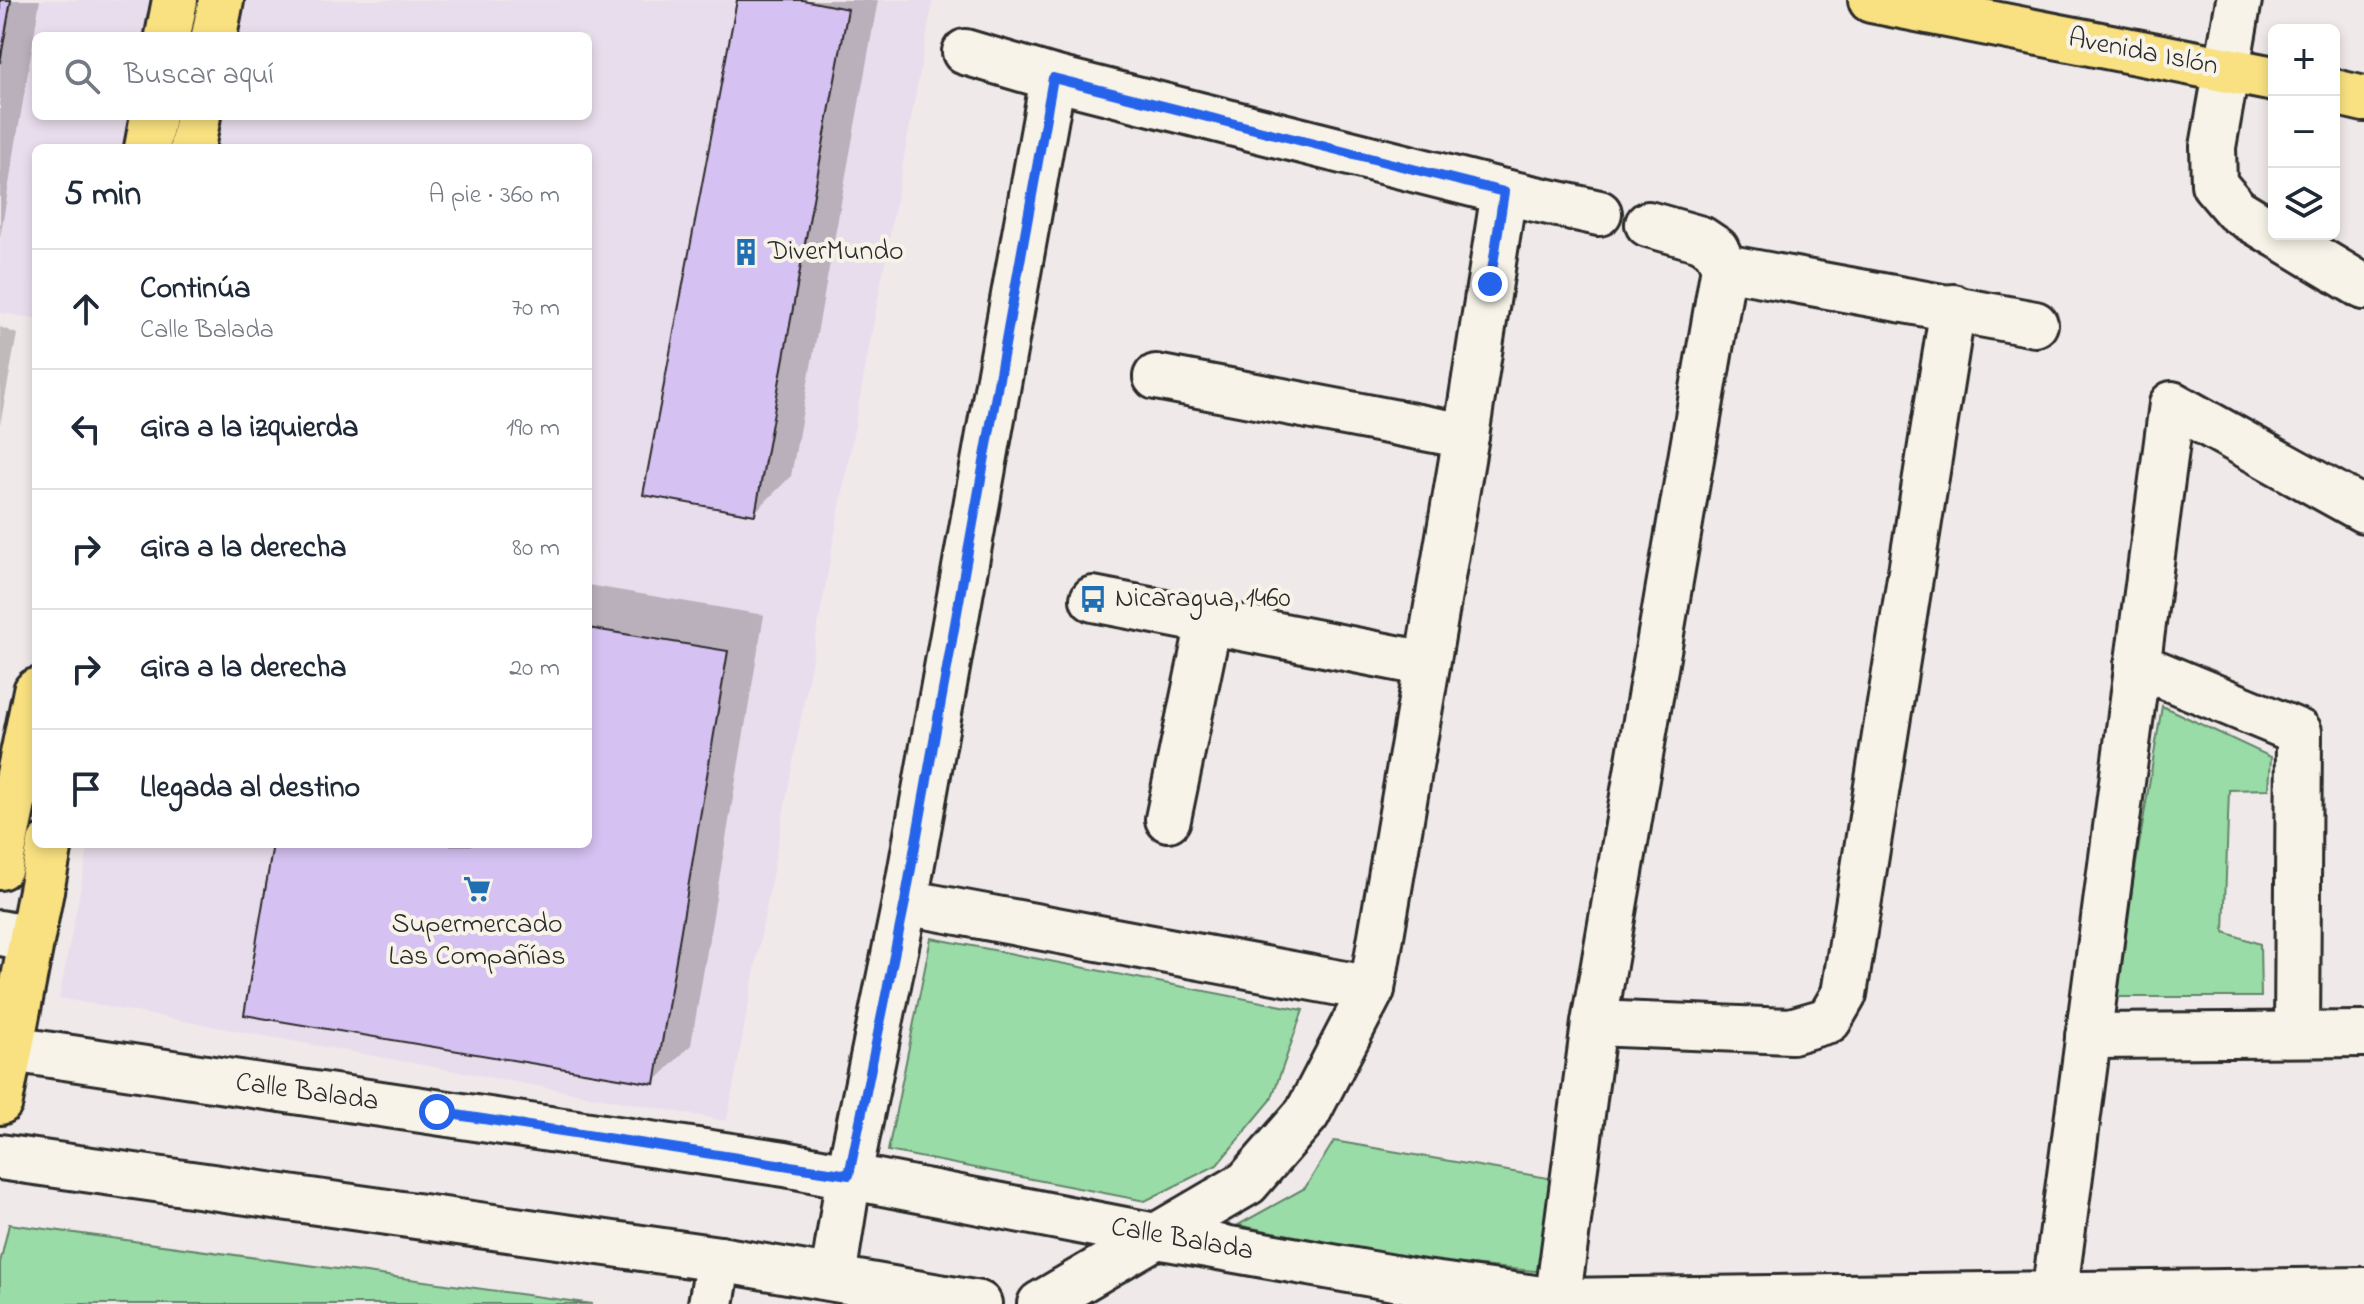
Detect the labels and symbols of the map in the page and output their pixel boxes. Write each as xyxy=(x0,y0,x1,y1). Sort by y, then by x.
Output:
street label: Avenida Islón xyxy=(2064,18,2222,88)
place label: DiverMundo xyxy=(767,232,904,273)
building icon: DiverMundo xyxy=(731,237,761,267)
route end xyxy=(1472,266,1508,302)
place label: Nicaragua, 1460 xyxy=(1115,579,1291,620)
bus stop icon: Nicaragua, 1460 xyxy=(1078,584,1108,614)
supermarket icon: Supermercado Las Compañías xyxy=(462,874,492,904)
place label: Supermercado Las Compañías xyxy=(389,905,565,978)
street label: Calle Balada xyxy=(233,1063,381,1123)
route start xyxy=(419,1094,455,1130)
street label: Calle Balada xyxy=(1107,1207,1257,1273)

